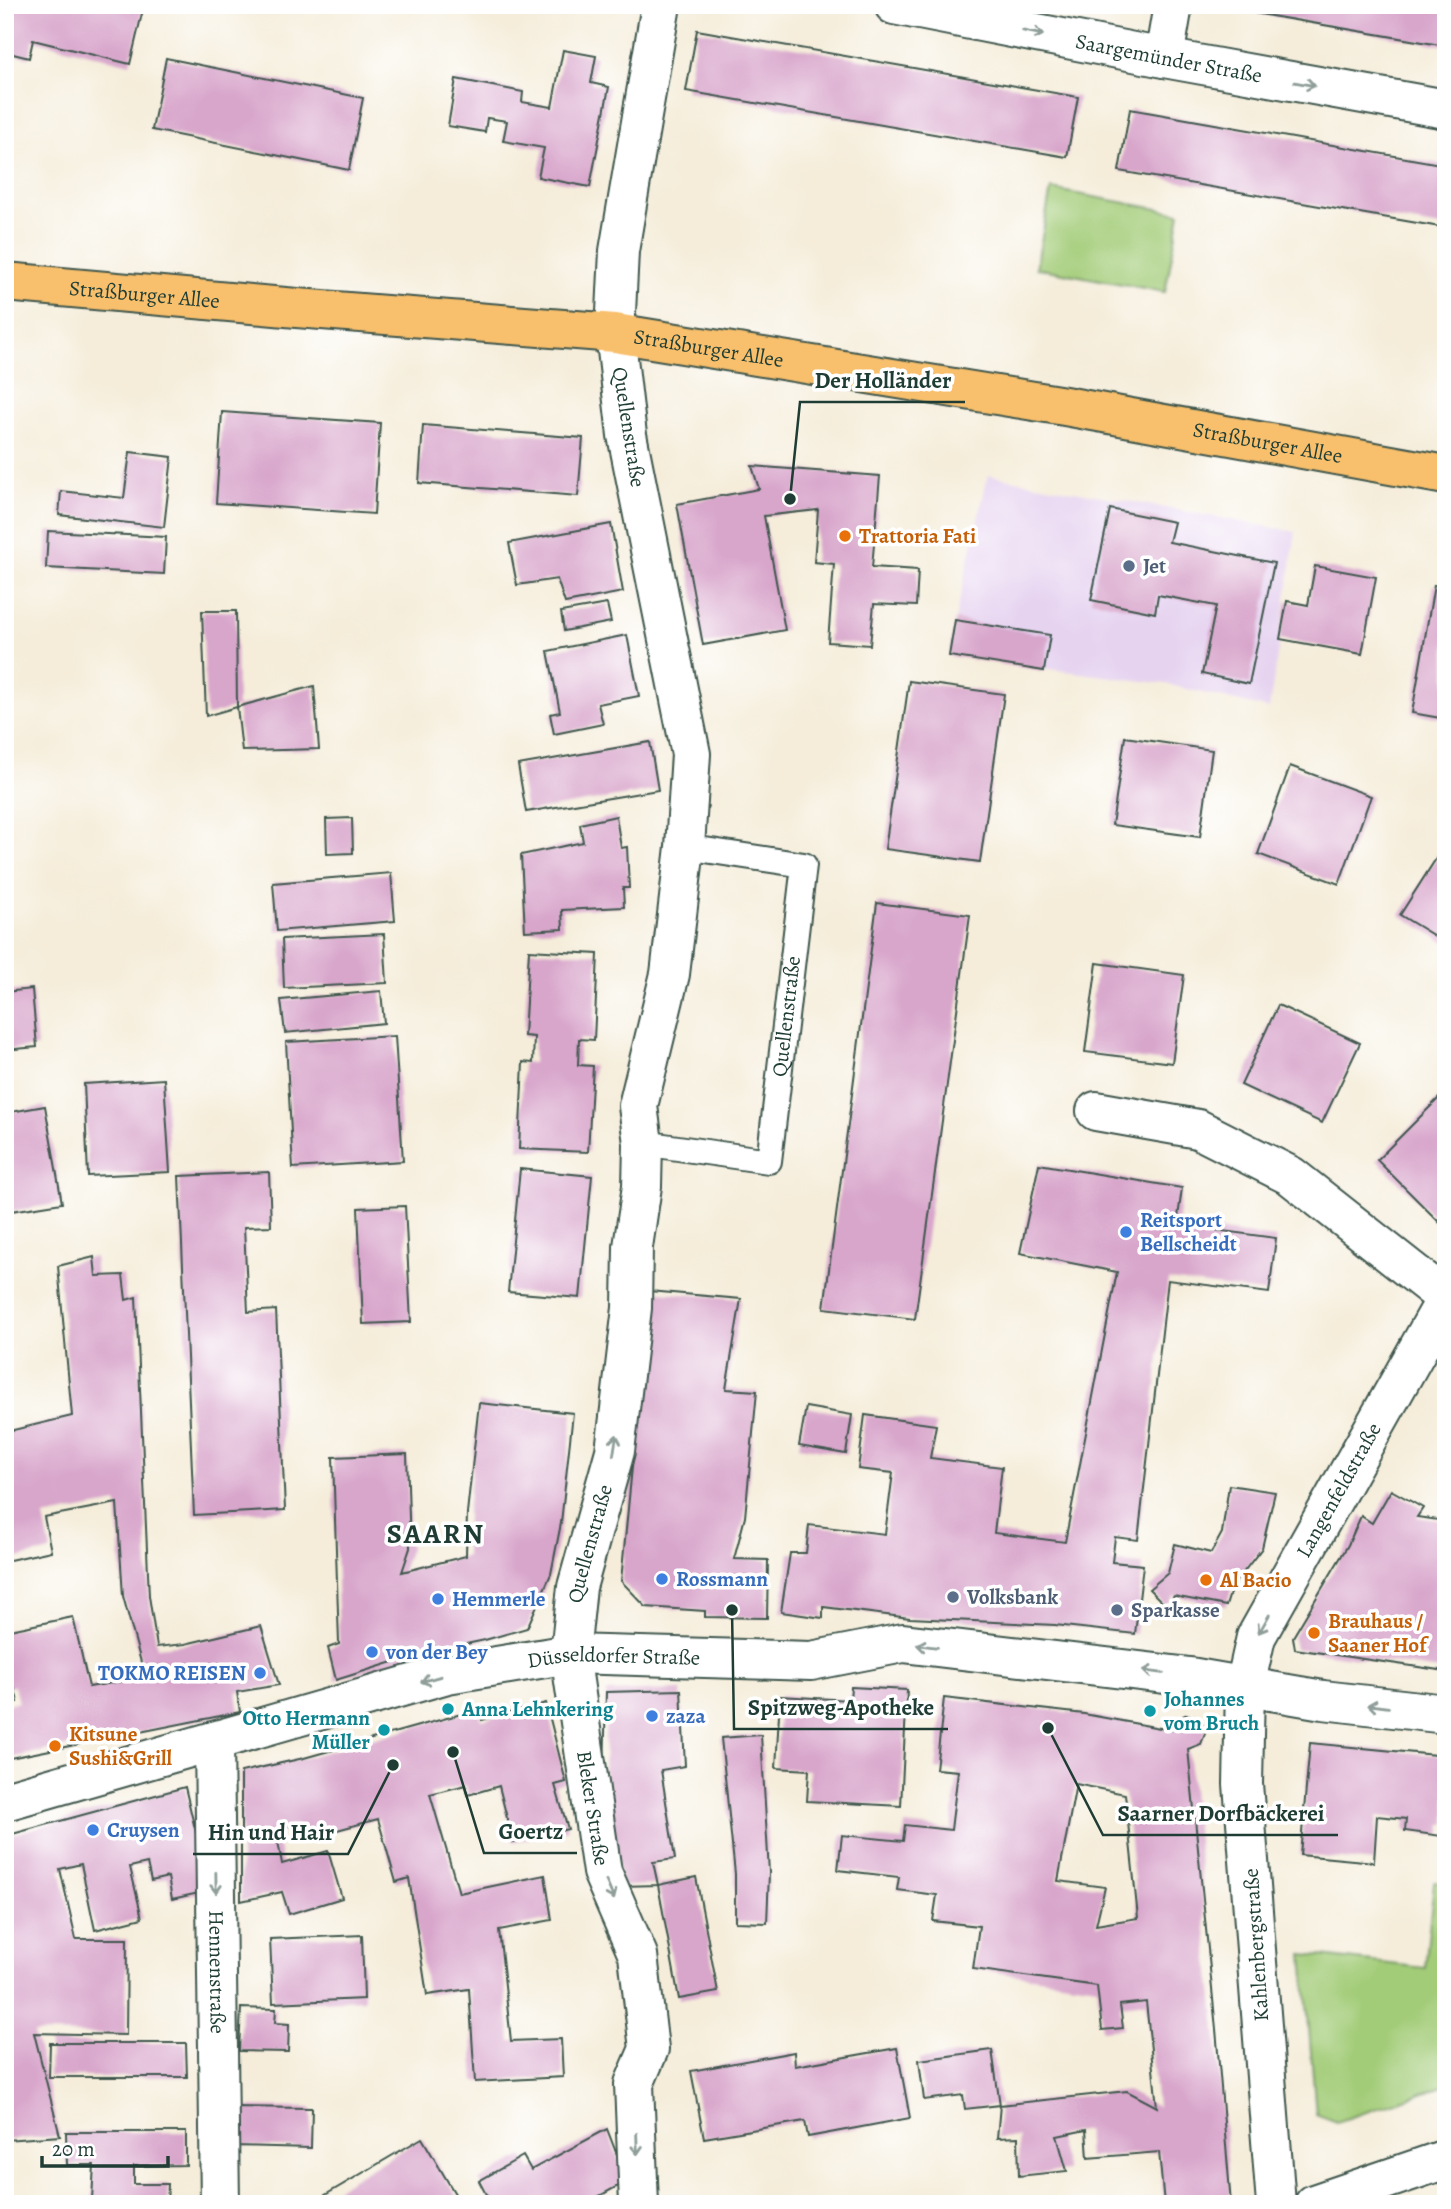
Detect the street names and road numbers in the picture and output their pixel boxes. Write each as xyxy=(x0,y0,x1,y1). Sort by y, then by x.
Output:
street label: Saargemünder Straße xyxy=(1073,27,1264,89)
street label: Straßburger Allee xyxy=(68,274,221,315)
street label: Straßburger Allee xyxy=(632,322,786,374)
street label: Quellenstraße xyxy=(606,365,652,489)
street label: Straßburger Allee xyxy=(1191,415,1345,470)
street label: Quellenstraße xyxy=(765,954,807,1078)
street label: Langenfeldstraße xyxy=(1289,1418,1388,1563)
street label: Quellenstraße xyxy=(561,1481,619,1604)
street label: Düsseldorfer Straße xyxy=(525,1640,700,1675)
street label: Bleker Straße xyxy=(570,1748,616,1868)
street label: Kahlenbergstraße xyxy=(1237,1867,1275,2023)
street label: Hennenstraße xyxy=(202,1910,232,2034)

